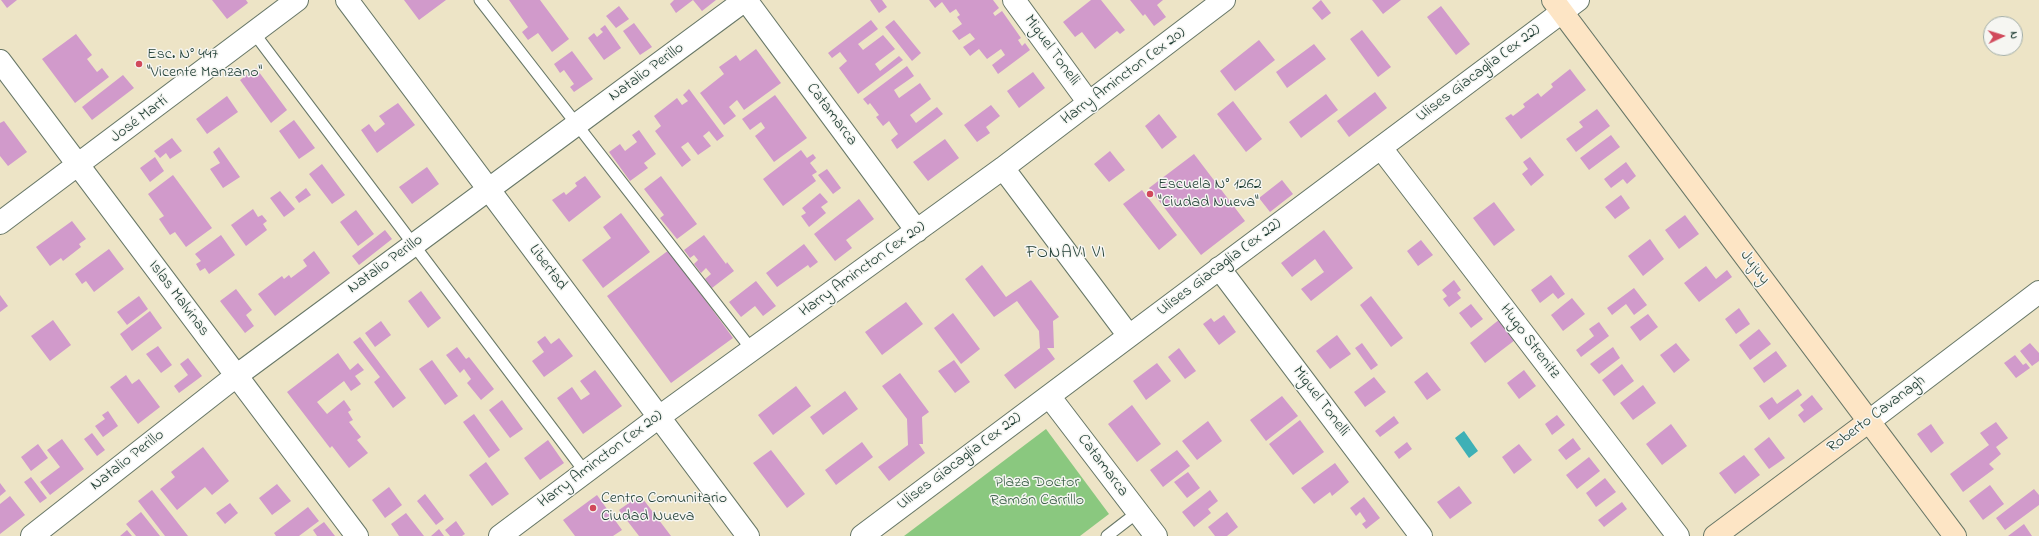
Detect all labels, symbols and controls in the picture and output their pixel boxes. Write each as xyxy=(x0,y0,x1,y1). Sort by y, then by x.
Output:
street label: Miguel Tonelli xyxy=(1019,12,1083,90)
north arrow xyxy=(1983,16,2023,56)
street label: Ulises Giacaglia (ex 22) xyxy=(1413,21,1545,127)
street label: Harry Amincton (ex 20) xyxy=(1058,24,1190,130)
text: N xyxy=(2006,31,2022,40)
street label: Natalio Perillo xyxy=(606,39,688,107)
place label: Esc. N° 447 "Vicente Manzano" xyxy=(147,45,262,83)
marker: Esc. N° 447 "Vicente Manzano" xyxy=(134,59,144,69)
street label: Catamarca xyxy=(801,80,861,150)
street label: José Martí xyxy=(107,92,173,148)
place label: Escuela N° 1262 "Ciudad Nueva" xyxy=(1158,175,1262,213)
marker: Escuela N° 1262 "Ciudad Nueva" xyxy=(1145,189,1155,199)
street label: Ulises Giacaglia (ex 22) xyxy=(1154,215,1286,321)
street label: Harry Amincton (ex 20) xyxy=(796,218,930,322)
street label: Natalio Perillo xyxy=(345,231,427,299)
street label: Libertad xyxy=(524,241,570,295)
district label: FONAVI VI xyxy=(1026,244,1106,264)
street label: Jujuy xyxy=(1735,247,1773,289)
street label: Islas Malvinas xyxy=(143,257,213,341)
street label: Hugo Strenitz xyxy=(1495,301,1563,383)
street label: Miguel Tonelli xyxy=(1287,363,1353,441)
street label: Roberto Cavanagh xyxy=(1824,372,1930,458)
street label: Harry Amincton (ex 20) xyxy=(535,407,667,513)
street label: Ulises Giacaglia (ex 22) xyxy=(894,409,1026,515)
street label: Natalio Perillo xyxy=(87,426,169,496)
street label: Catamarca xyxy=(1072,431,1132,501)
park label: Plaza Doctor Ramón Carrillo xyxy=(990,473,1084,511)
place label: Centro Comunitario Ciudad Nueva xyxy=(601,489,727,527)
marker: Centro Comunitario Ciudad Nueva xyxy=(588,503,598,513)

